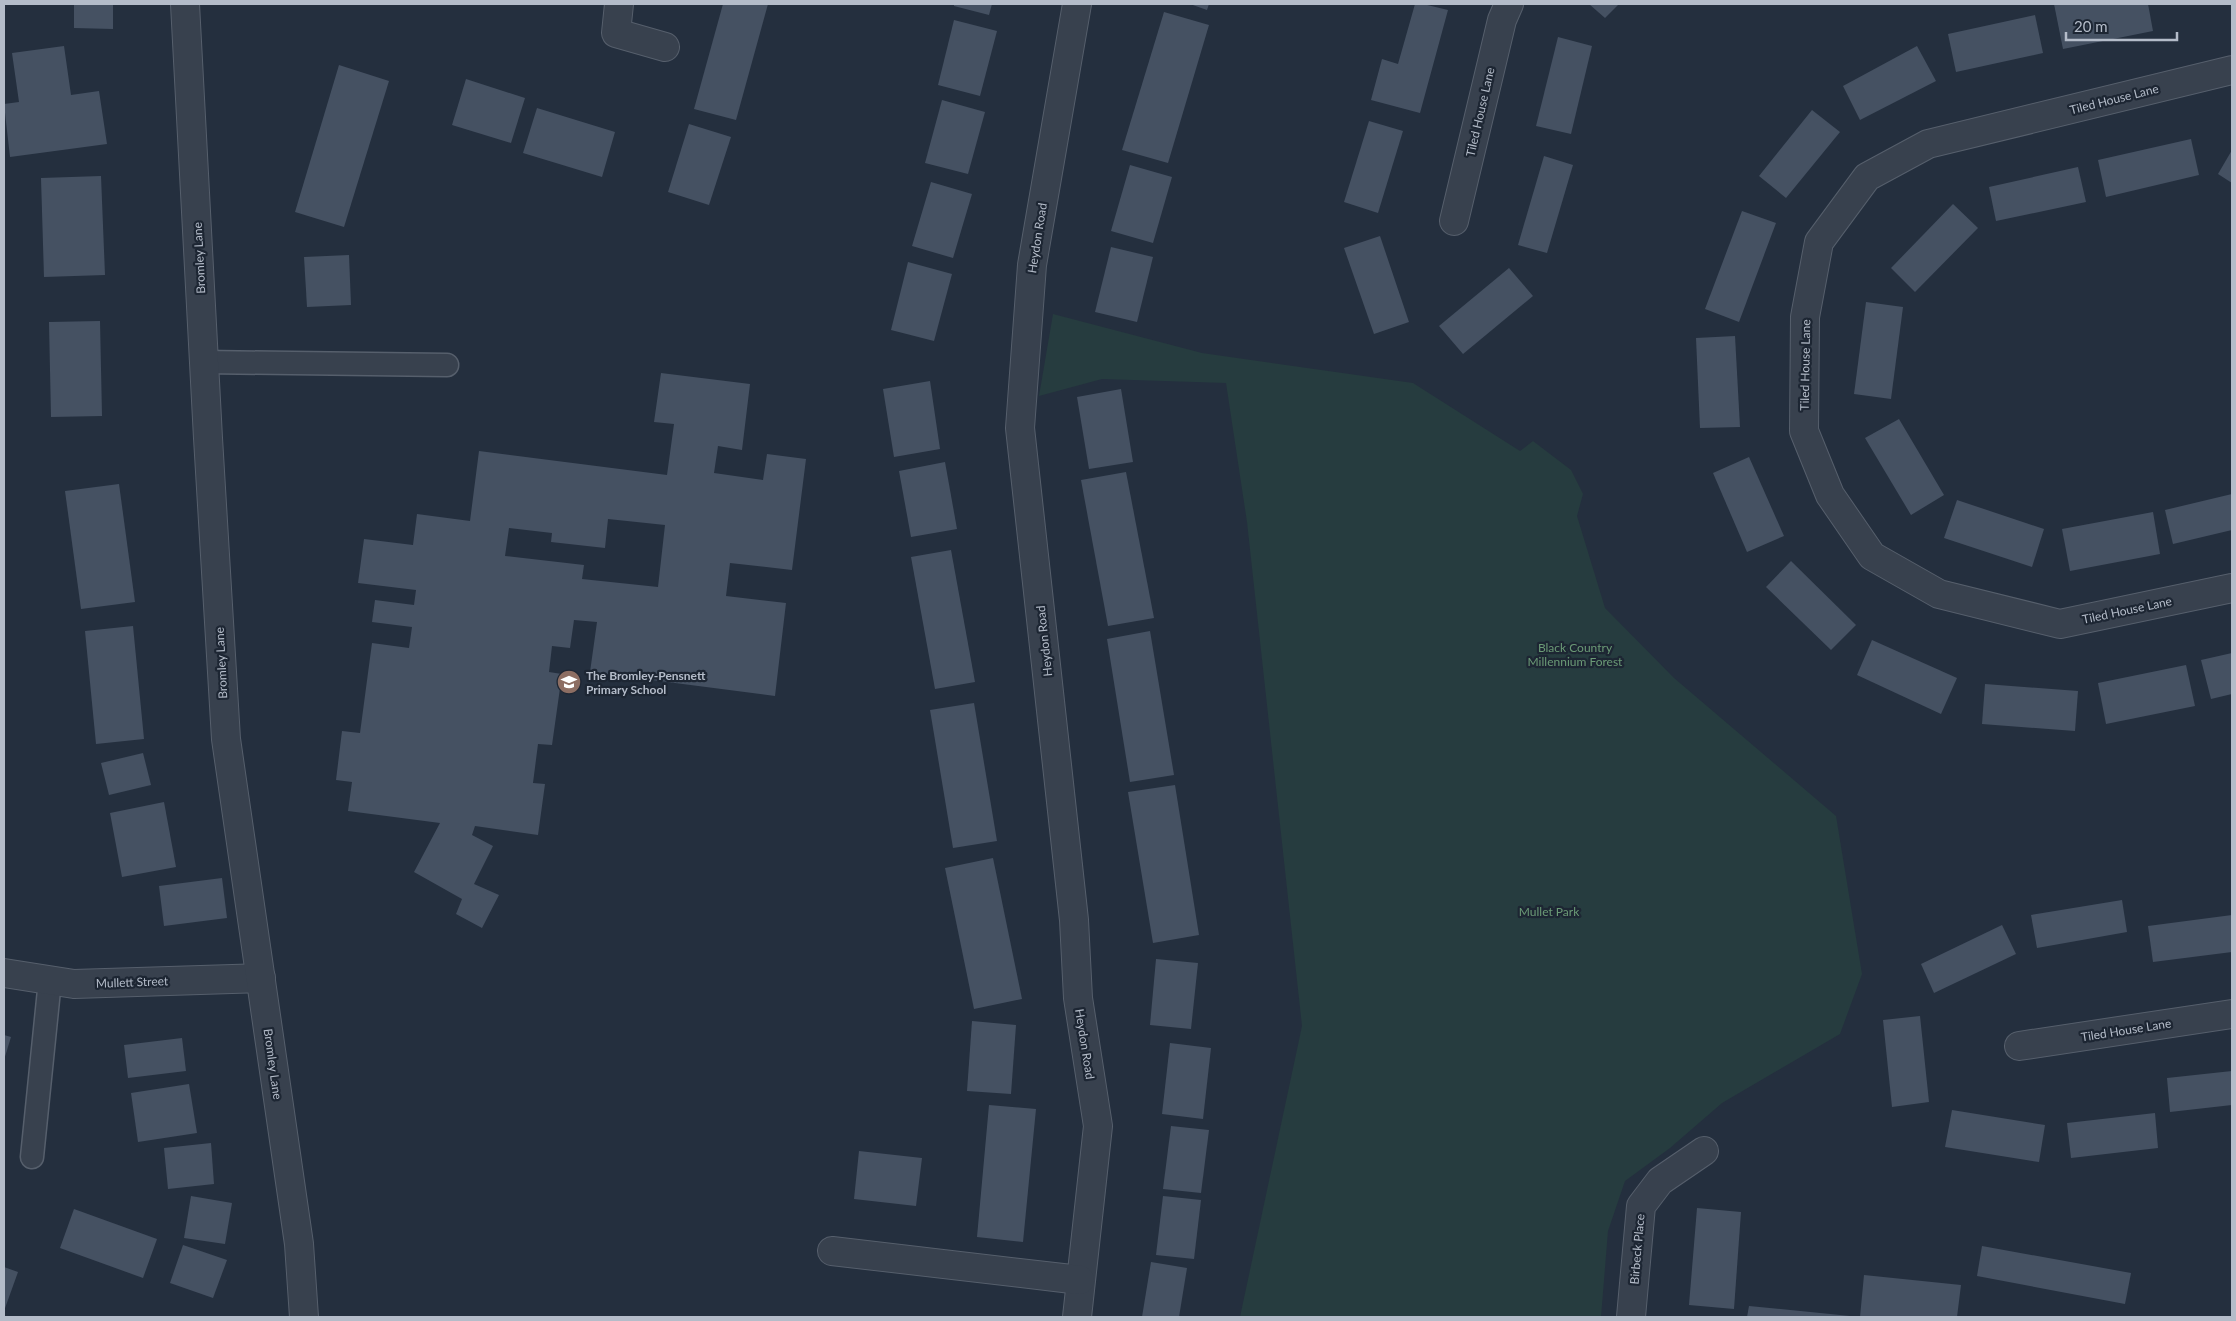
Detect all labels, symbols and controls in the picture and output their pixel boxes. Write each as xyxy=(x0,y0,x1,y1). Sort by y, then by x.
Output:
scale bar xyxy=(2066,10,2177,42)
text: 20 m xyxy=(2074,17,2108,35)
street label: Tiled House Lane xyxy=(1462,66,1498,158)
street label: Tiled House Lane xyxy=(2068,81,2160,117)
street label: Heydon Road xyxy=(1024,202,1050,274)
street label: Bromley Lane xyxy=(190,222,208,294)
street label: Tiled House Lane xyxy=(1797,319,1813,411)
street label: Tiled House Lane xyxy=(2081,593,2173,627)
street label: Heydon Road xyxy=(1033,605,1055,677)
street label: Bromley Lane xyxy=(212,627,230,699)
park label: Black Country Millennium Forest xyxy=(1528,640,1623,669)
place label: The Bromley-Pensnett Primary School xyxy=(586,668,706,697)
school or university icon: The Bromley-Pensnett Primary School xyxy=(556,669,582,695)
park label: Mullet Park xyxy=(1519,904,1580,919)
street label: Mullett Street xyxy=(95,973,169,991)
street label: Heydon Road xyxy=(1072,1008,1098,1080)
street label: Tiled House Lane xyxy=(2080,1015,2172,1045)
street label: Bromley Lane xyxy=(261,1028,285,1100)
street label: Birbeck Place xyxy=(1626,1213,1648,1285)

